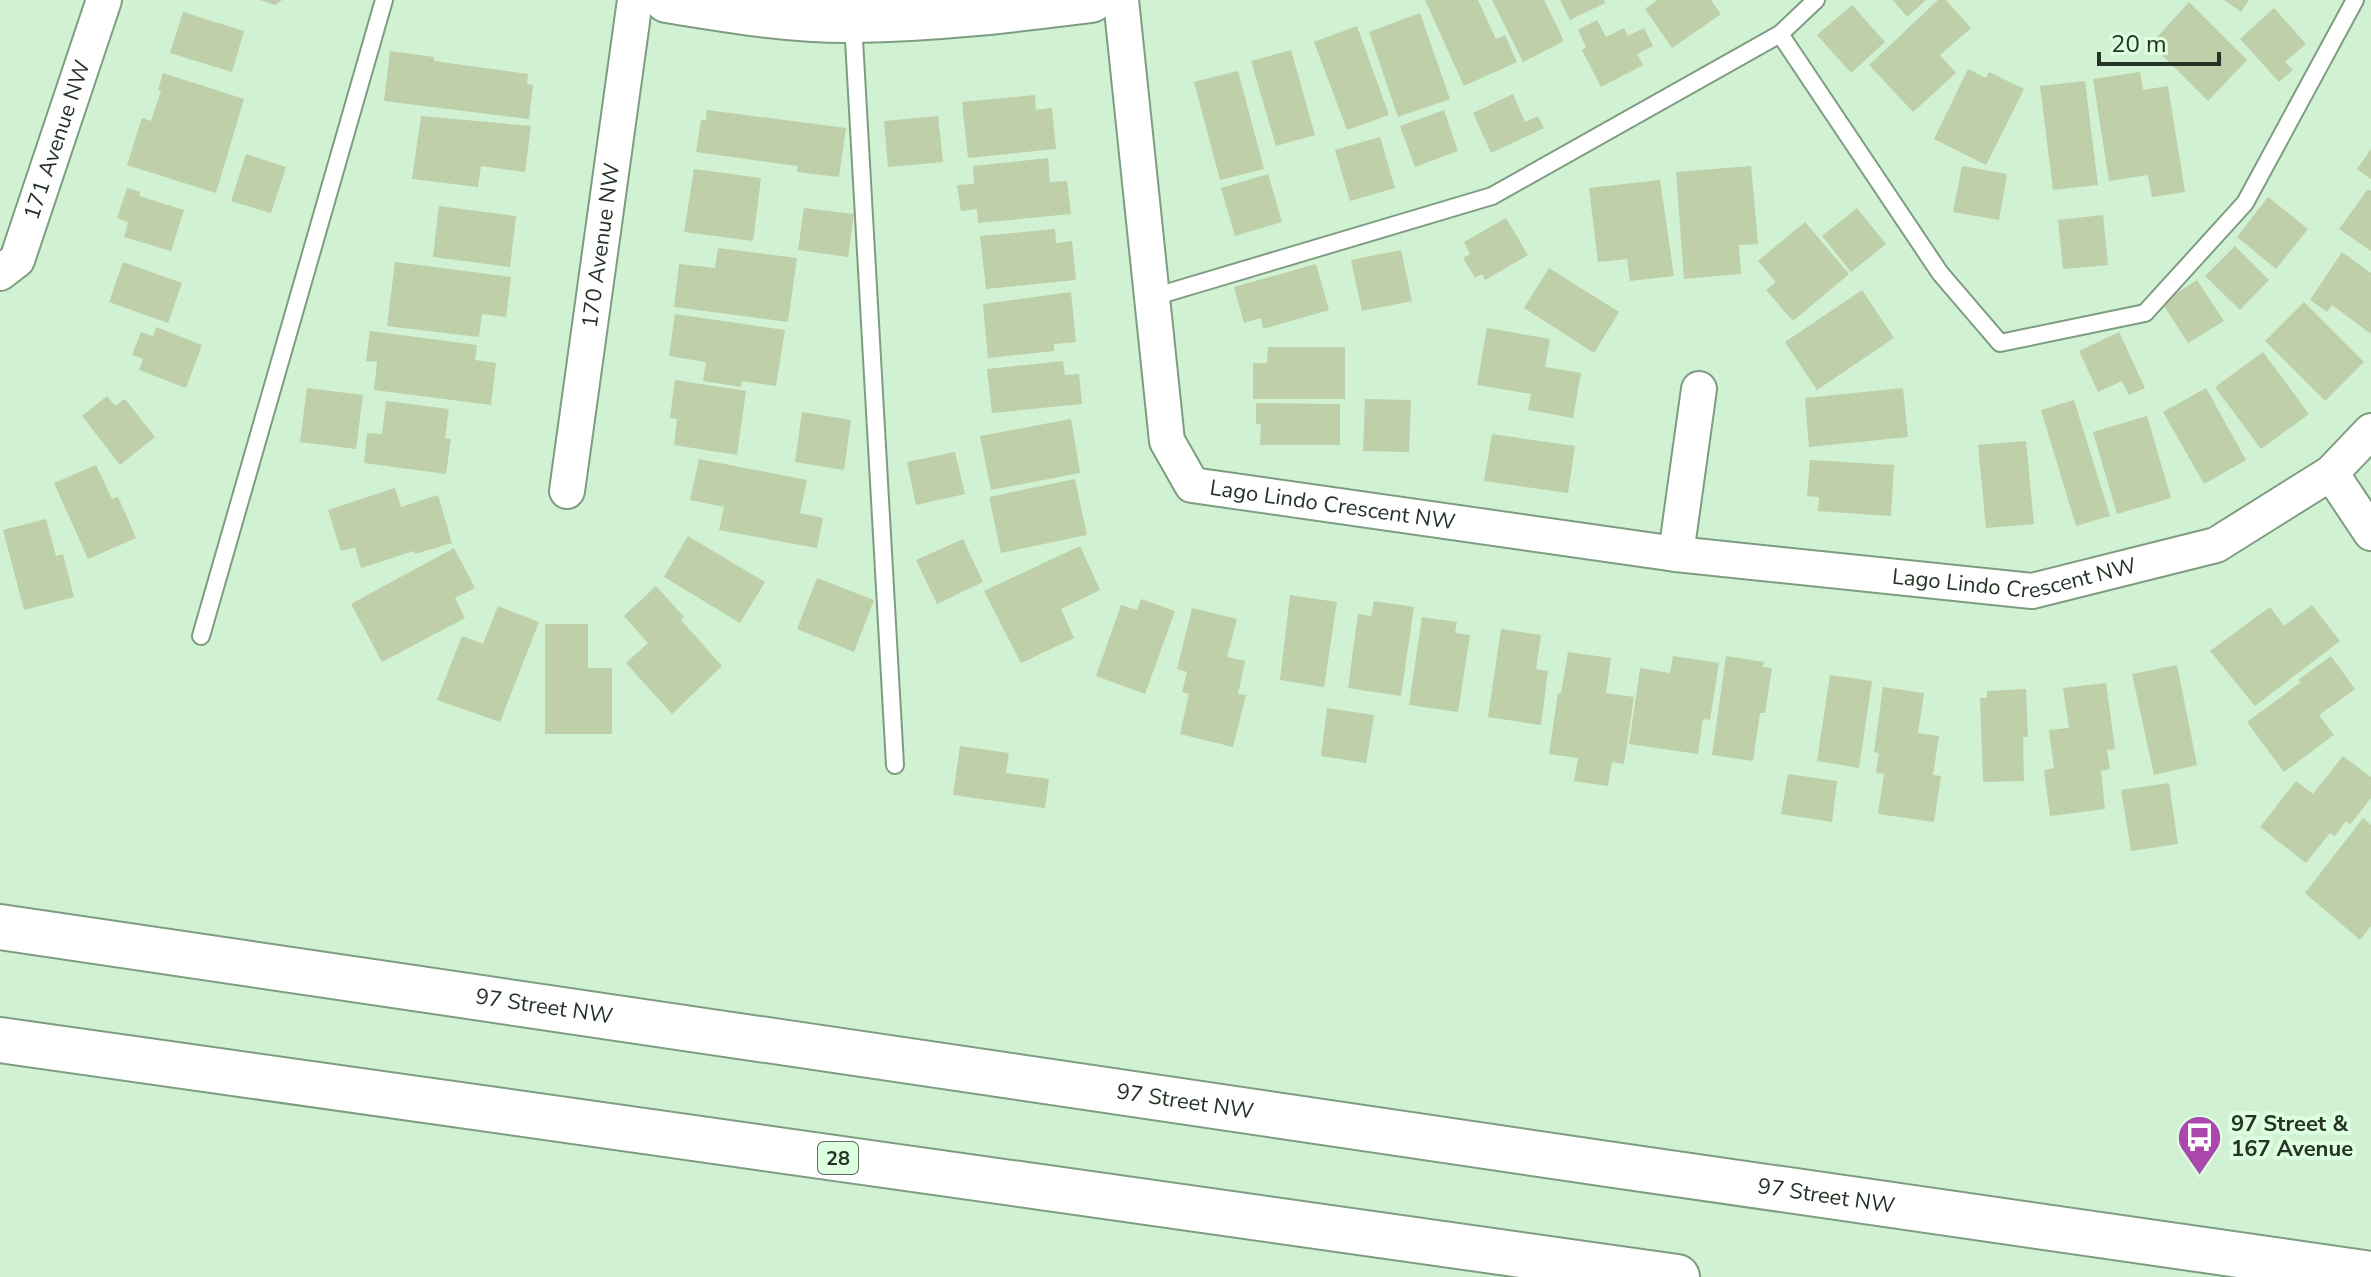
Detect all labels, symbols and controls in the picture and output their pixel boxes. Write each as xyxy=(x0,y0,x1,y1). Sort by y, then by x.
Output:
scale bar xyxy=(2099,16,2219,66)
text: 20 m xyxy=(2111,28,2167,60)
street label: 171 Avenue NW xyxy=(17,56,98,224)
street label: 170 Avenue NW xyxy=(575,161,627,330)
street label: Lago Lindo Crescent NW xyxy=(1208,473,1457,537)
street label: Lago Lindo Crescent NW xyxy=(1891,550,2139,606)
street label: 97 Street NW xyxy=(474,982,615,1031)
street label: 97 Street NW xyxy=(1115,1077,1256,1127)
place label: 97 Street & 167 Avenue xyxy=(2231,1109,2353,1164)
bus stop icon: 97 Street & 167 Avenue xyxy=(2176,1113,2224,1176)
road number: 28 xyxy=(818,1142,858,1174)
street label: 97 Street NW xyxy=(1756,1171,1897,1221)

